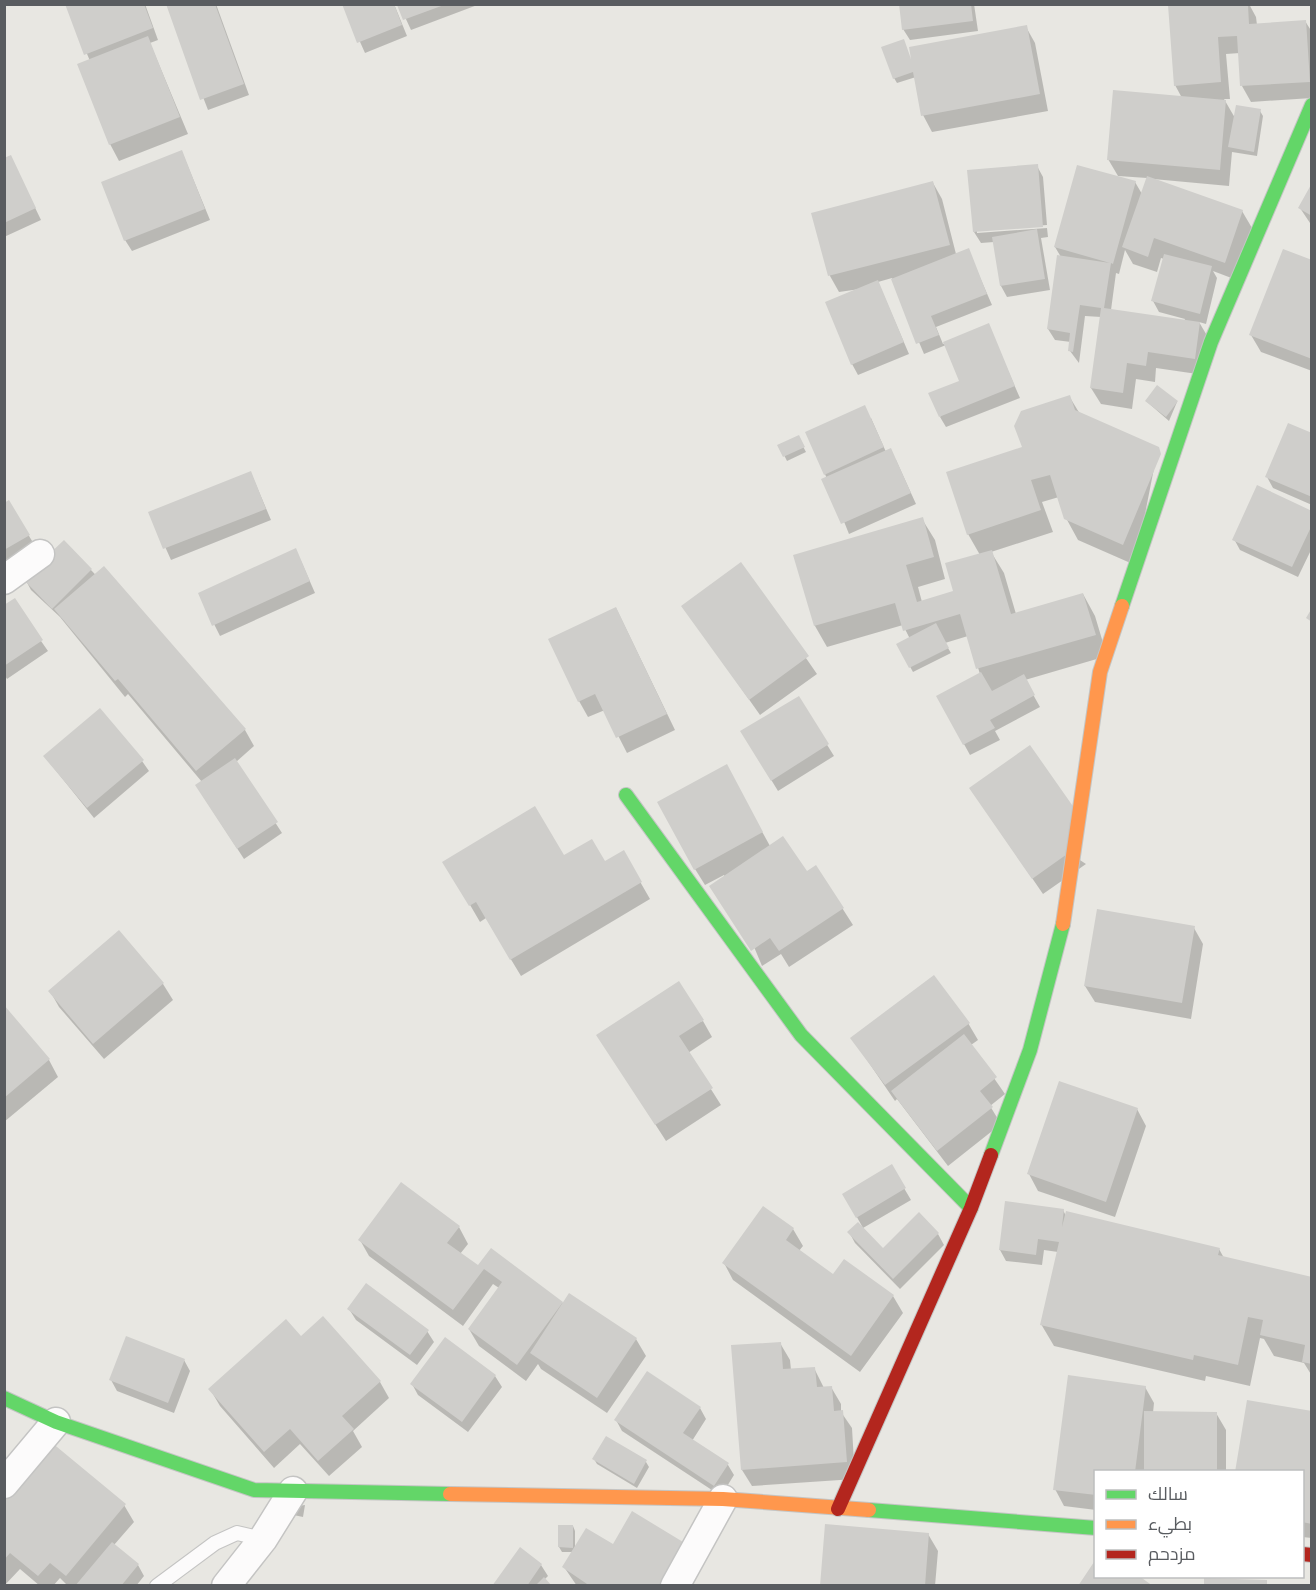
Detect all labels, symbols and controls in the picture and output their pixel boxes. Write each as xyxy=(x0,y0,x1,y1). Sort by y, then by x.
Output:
legend xyxy=(1094,1470,1304,1578)
text: سالك xyxy=(1148,1483,1188,1505)
text: بطيء xyxy=(1148,1513,1192,1538)
text: مزدحم xyxy=(1148,1543,1196,1566)

